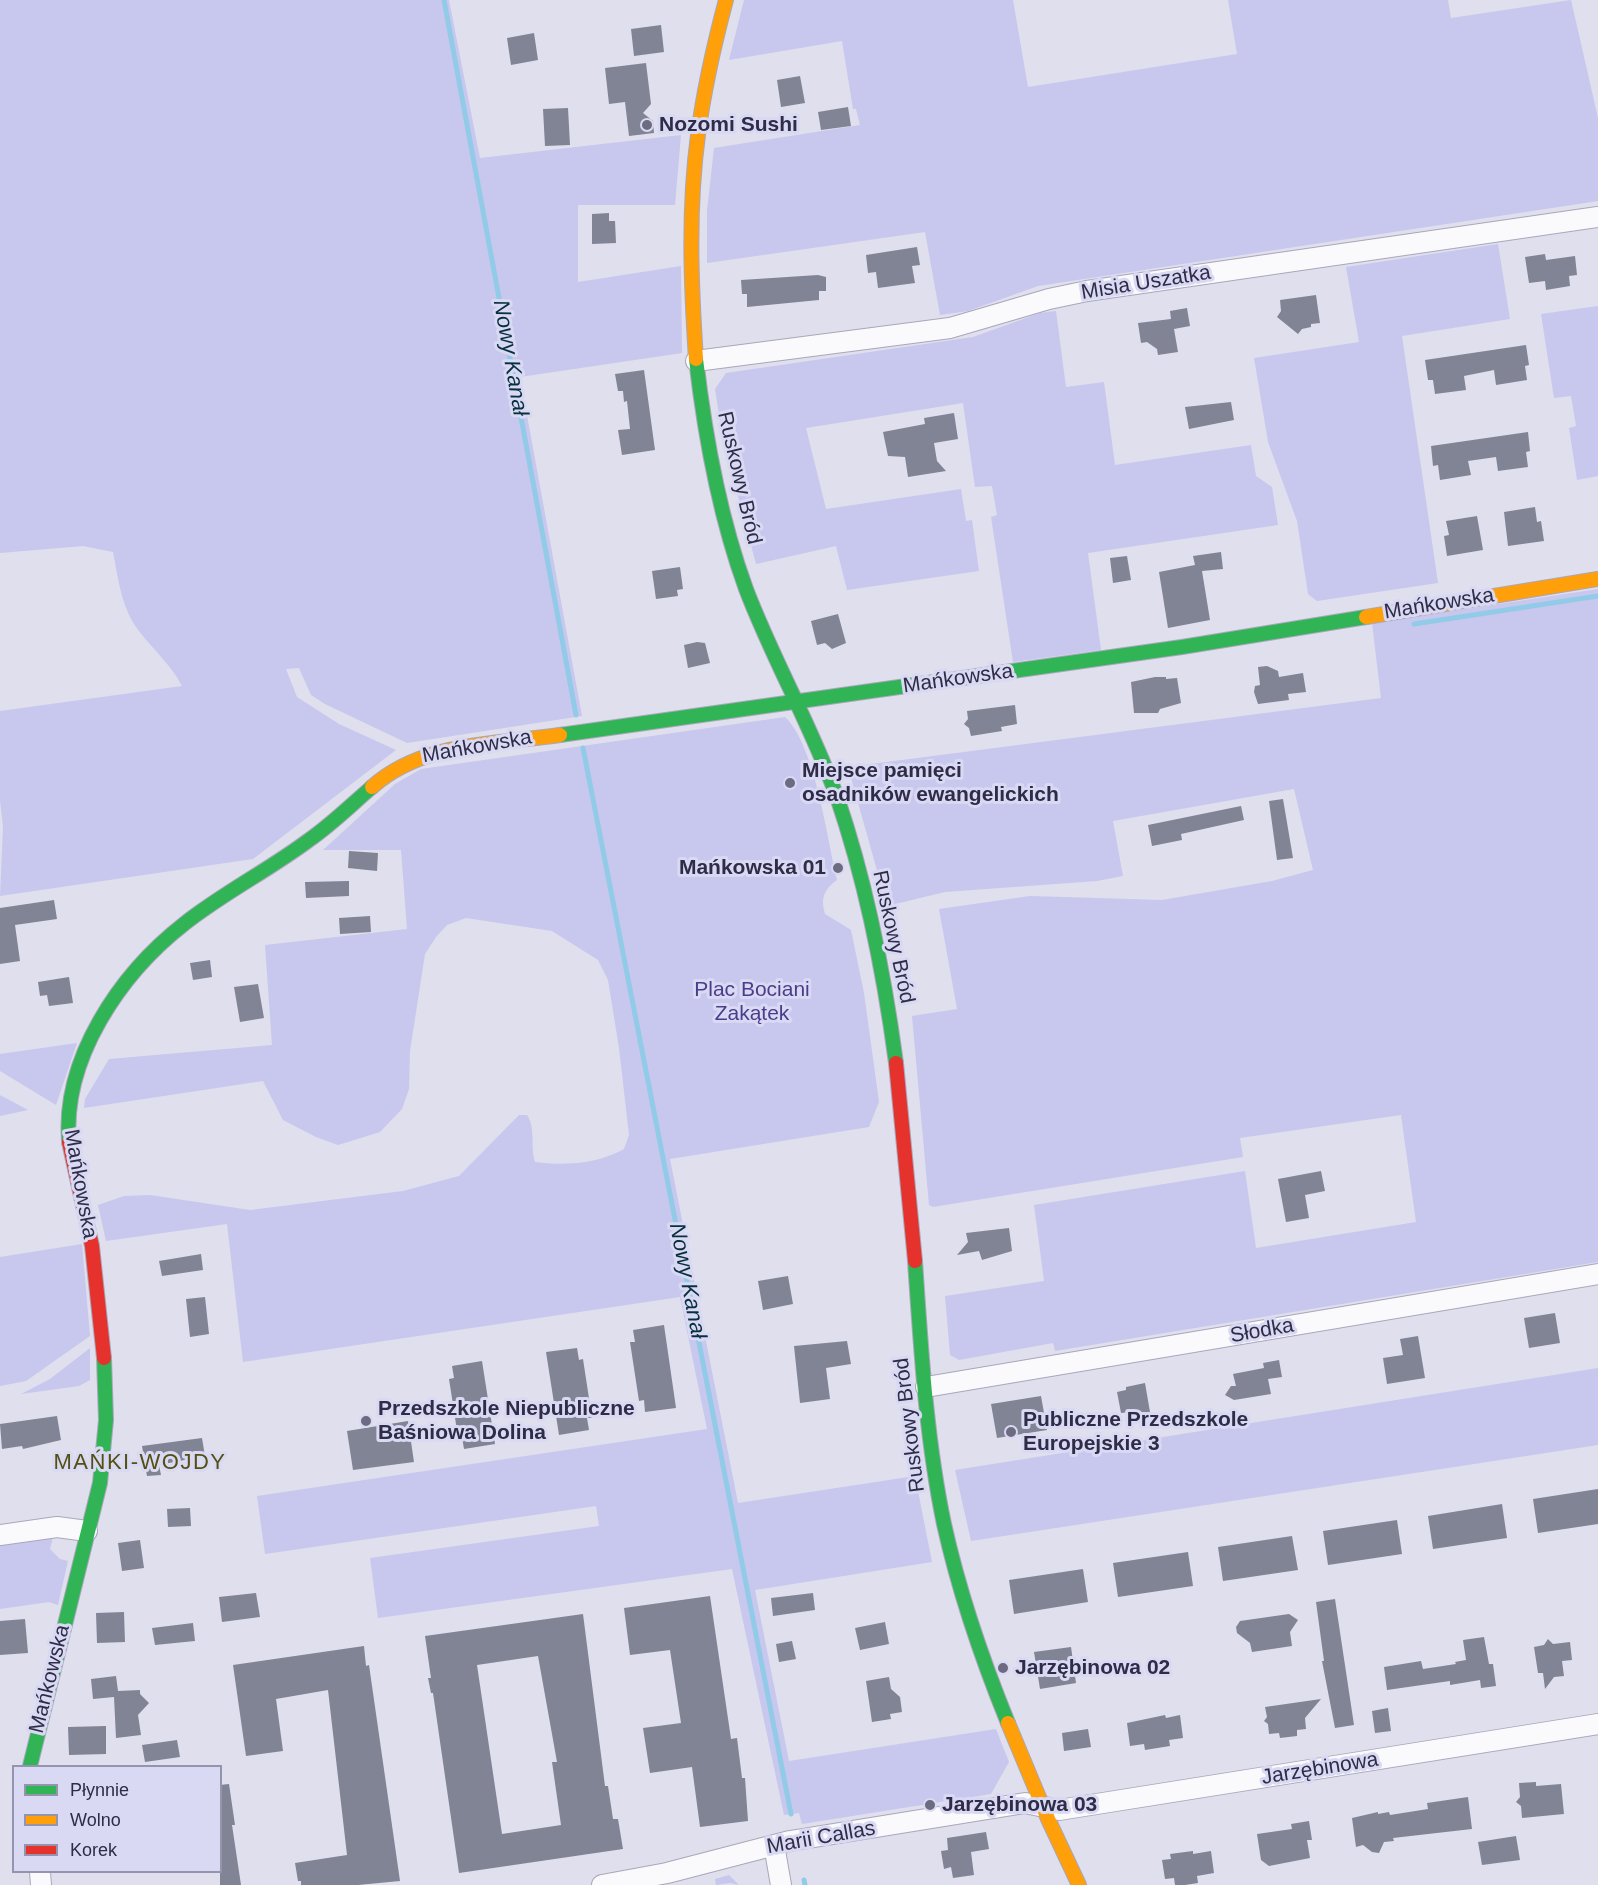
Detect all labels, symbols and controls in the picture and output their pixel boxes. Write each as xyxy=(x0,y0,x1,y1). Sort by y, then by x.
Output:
place label: Nozomi Sushi xyxy=(659,112,798,138)
marker: Nozomi Sushi xyxy=(640,118,654,132)
street label: Misia Uszatka xyxy=(1079,260,1213,306)
water label: Nowy Kanał xyxy=(487,298,533,418)
street label: Ruskowy Bród xyxy=(711,409,767,547)
street label: Mańkowska xyxy=(1382,583,1496,625)
street label: Mańkowska xyxy=(901,659,1015,699)
street label: Mańkowska xyxy=(420,725,534,769)
place label: Miejsce pamięci osadników ewangelickich xyxy=(802,758,1059,808)
marker: Miejsce pamięci osadników ewangelickich xyxy=(783,776,797,790)
place label: Mańkowska 01 xyxy=(679,855,826,881)
marker: Mańkowska 01 xyxy=(831,861,845,875)
street label: Ruskowy Bród xyxy=(867,868,919,1006)
park label: Plac Bociani Zakątek xyxy=(694,977,810,1027)
street label: Mańkowska xyxy=(58,1127,102,1241)
water label: Nowy Kanał xyxy=(663,1221,711,1341)
street label: Słodka xyxy=(1228,1313,1296,1349)
street label: Ruskowy Bród xyxy=(889,1356,931,1494)
place label: Przedszkole Niepubliczne Baśniowa Dolina xyxy=(378,1396,635,1446)
place label: Publiczne Przedszkole Europejskie 3 xyxy=(1023,1407,1248,1457)
marker: Przedszkole Niepubliczne Baśniowa Dolina xyxy=(359,1414,373,1428)
marker: Publiczne Przedszkole Europejskie 3 xyxy=(1004,1425,1018,1439)
district label: MAŃKI-WOJDY xyxy=(54,1450,226,1476)
street label: Mańkowska xyxy=(24,1622,76,1736)
place label: Jarzębinowa 02 xyxy=(1015,1655,1170,1681)
marker: Jarzębinowa 02 xyxy=(996,1661,1010,1675)
street label: Jarzębinowa xyxy=(1260,1747,1380,1791)
legend xyxy=(12,1765,222,1873)
text: Płynnie xyxy=(70,1780,129,1800)
place label: Jarzębinowa 03 xyxy=(942,1792,1097,1818)
marker: Jarzębinowa 03 xyxy=(923,1798,937,1812)
text: Wolno xyxy=(70,1810,121,1830)
street label: Marii Callas xyxy=(765,1816,877,1860)
text: Korek xyxy=(70,1840,117,1860)

